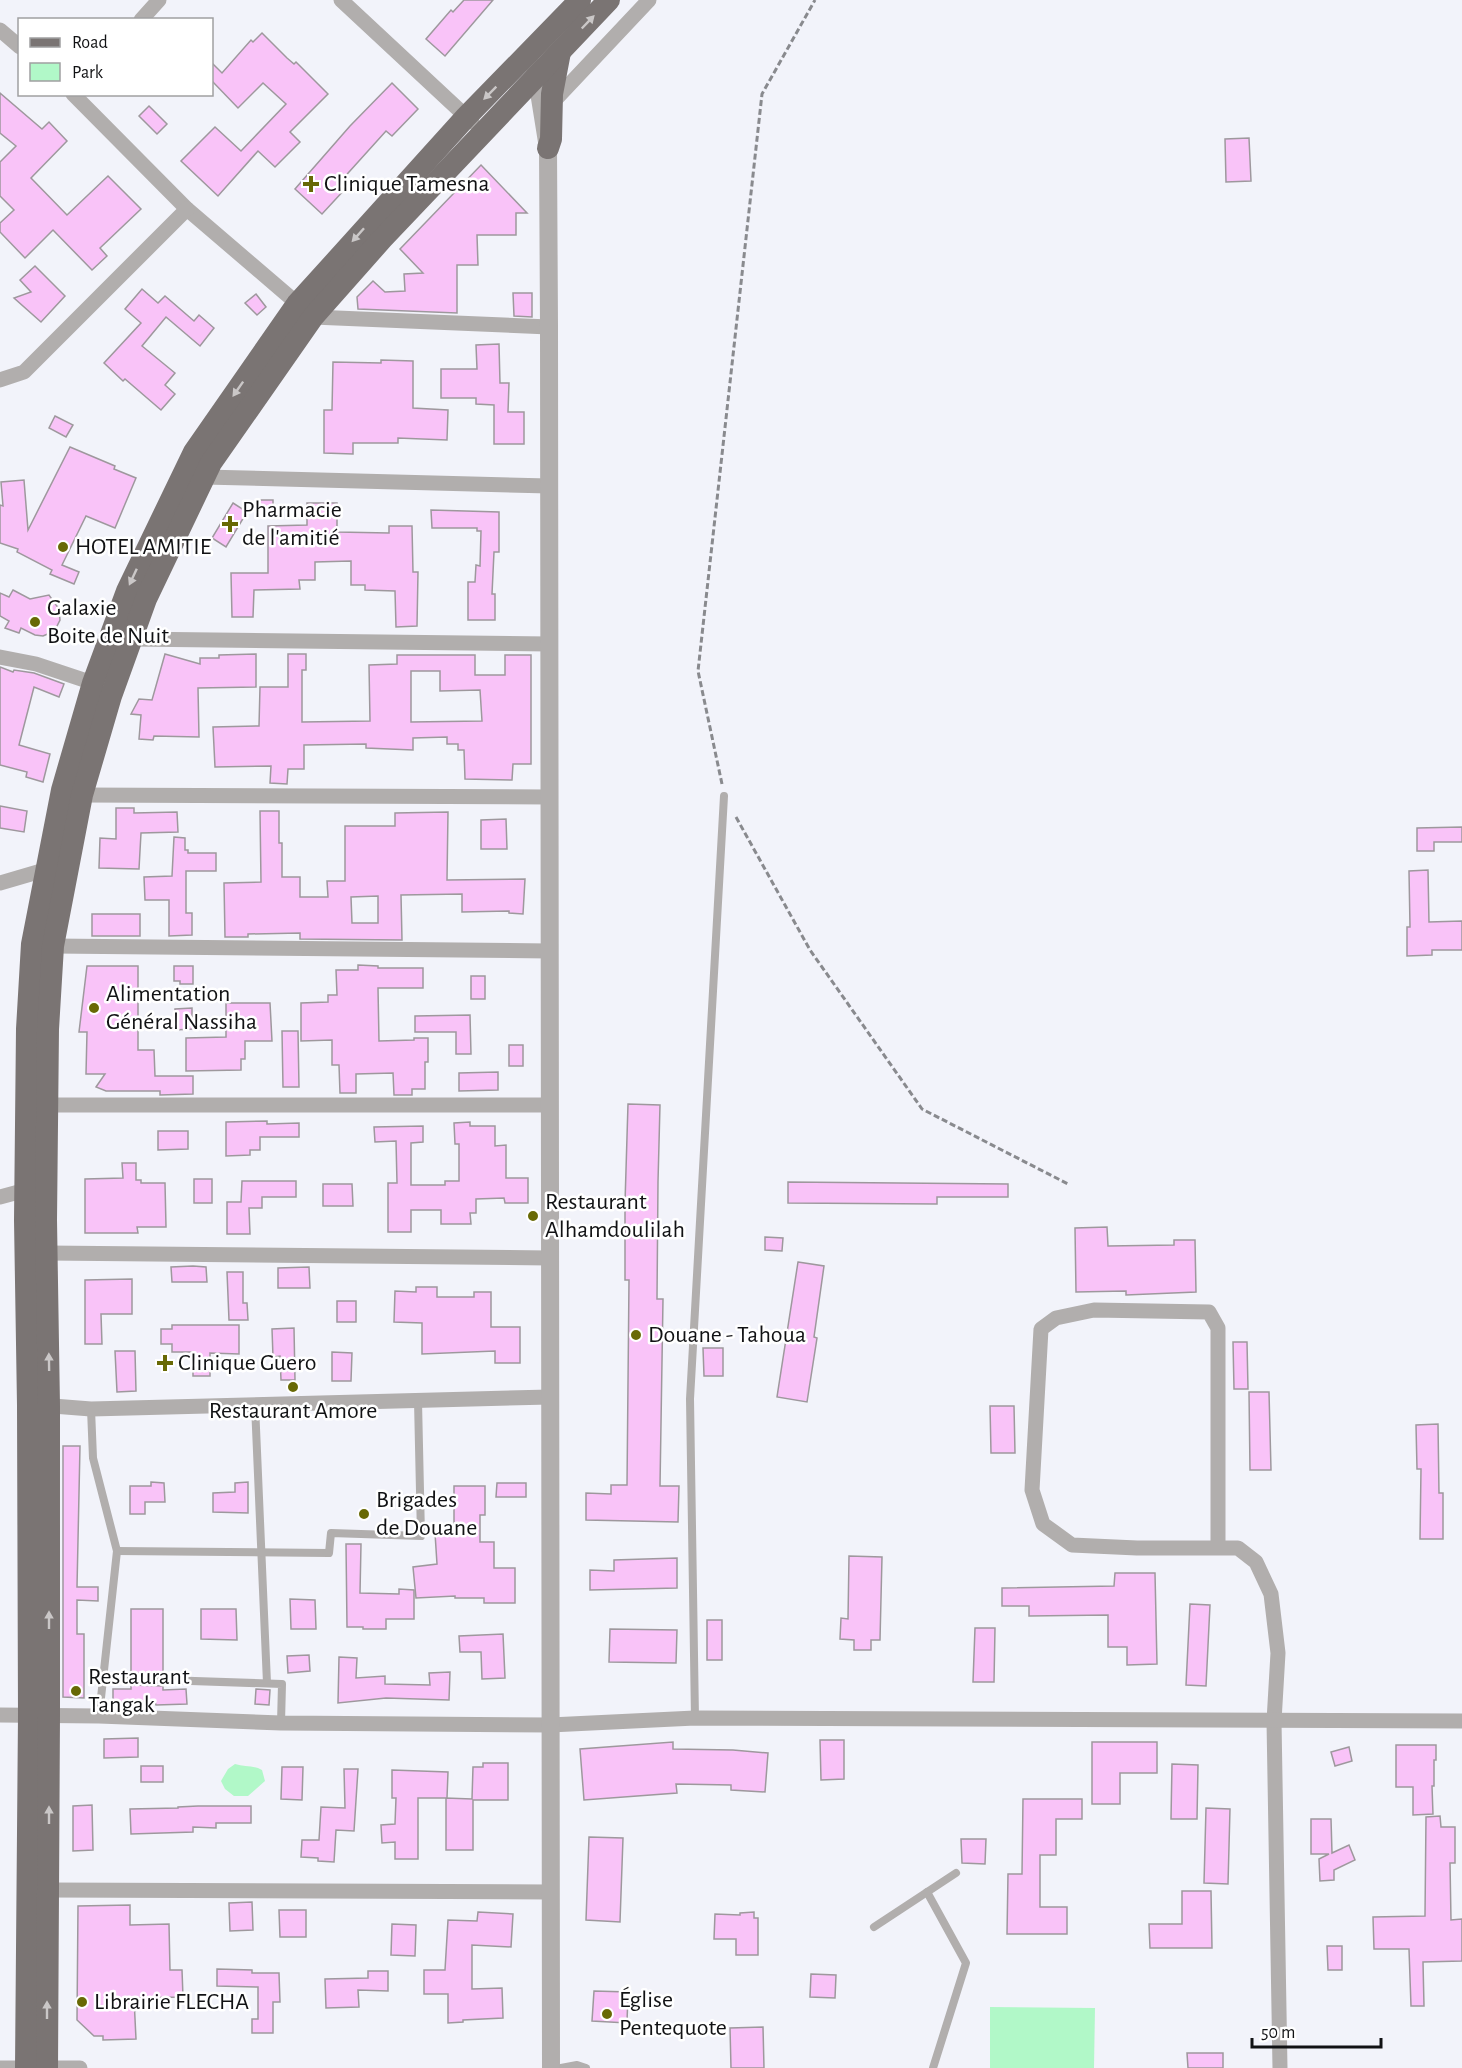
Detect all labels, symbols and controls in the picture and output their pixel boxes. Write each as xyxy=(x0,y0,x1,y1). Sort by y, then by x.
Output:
one-way arrow xyxy=(580,16,594,30)
legend xyxy=(18,18,213,96)
text: Road xyxy=(72,34,108,52)
text: Park xyxy=(72,64,104,82)
one-way arrow xyxy=(484,85,498,99)
place label: Clinique Tamesna xyxy=(324,172,490,196)
marker: Clinique Tamesna xyxy=(302,175,320,193)
one-way arrow xyxy=(351,228,365,243)
one-way arrow xyxy=(232,380,244,396)
place label: Pharmacie de l'amitié xyxy=(242,498,342,550)
marker: Pharmacie de l'amitié xyxy=(223,517,237,531)
place label: HOTEL AMITIE xyxy=(75,535,212,559)
marker: HOTEL AMITIE xyxy=(56,540,70,554)
one-way arrow xyxy=(129,568,139,586)
place label: Galaxie Boite de Nuit xyxy=(47,596,169,648)
marker: Galaxie Boite de Nuit xyxy=(28,615,42,629)
place label: Alimentation Général Nassiha xyxy=(106,982,257,1034)
marker: Alimentation Général Nassiha xyxy=(87,1001,101,1015)
place label: Restaurant Alhamdoulilah xyxy=(545,1190,685,1242)
marker: Restaurant Alhamdoulilah xyxy=(526,1209,540,1223)
place label: Douane - Tahoua xyxy=(648,1323,806,1347)
marker: Douane - Tahoua xyxy=(629,1328,643,1342)
place label: Clinique Guero xyxy=(178,1351,317,1375)
one-way arrow xyxy=(44,1352,53,1371)
marker: Clinique Guero xyxy=(156,1354,174,1372)
marker: Restaurant Amore xyxy=(286,1380,300,1394)
place label: Restaurant Amore xyxy=(209,1399,377,1423)
place label: Brigades de Douane xyxy=(376,1488,477,1540)
marker: Brigades de Douane xyxy=(357,1507,371,1521)
one-way arrow xyxy=(44,1610,54,1629)
place label: Restaurant Tangak xyxy=(88,1665,190,1717)
marker: Restaurant Tangak xyxy=(69,1684,83,1698)
one-way arrow xyxy=(44,1805,54,1824)
place label: Église Pentequote xyxy=(619,1986,727,2040)
place label: Librairie FLECHA xyxy=(94,1990,249,2014)
marker: Librairie FLECHA xyxy=(75,1995,89,2009)
one-way arrow xyxy=(42,2000,52,2019)
marker: Église Pentequote xyxy=(600,2007,614,2021)
scale bar xyxy=(1252,2011,1381,2049)
text: 50 m xyxy=(1261,2024,1295,2042)

